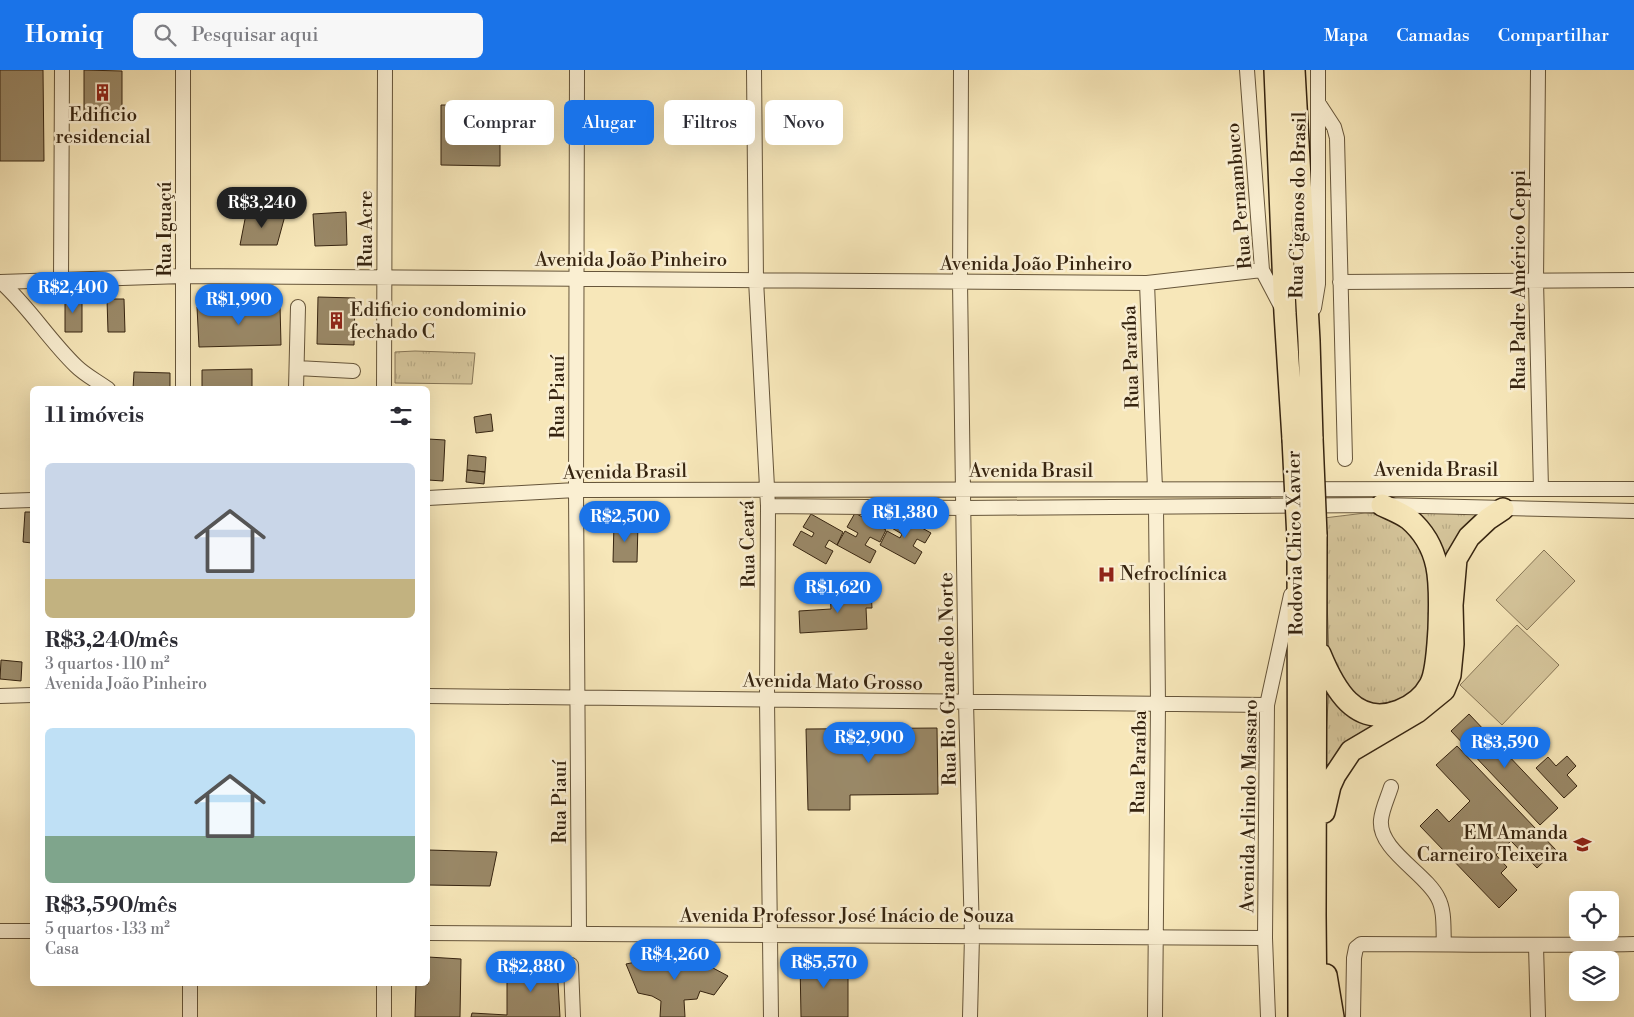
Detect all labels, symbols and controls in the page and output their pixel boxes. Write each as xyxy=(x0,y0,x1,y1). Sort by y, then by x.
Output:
search box xyxy=(133,13,483,58)
text: Homiq xyxy=(25,20,103,50)
icon: search xyxy=(151,21,179,49)
text: Pesquisar aqui xyxy=(191,23,318,47)
text: Mapa xyxy=(1324,24,1368,47)
text: Camadas xyxy=(1396,24,1470,47)
text: Compartilhar xyxy=(1498,24,1609,47)
building icon: Edificio residencial xyxy=(93,82,113,102)
chip: Comprar xyxy=(445,100,554,145)
chip: Alugar xyxy=(564,100,654,145)
chip: Filtros xyxy=(664,100,755,145)
chip: Novo xyxy=(765,100,843,145)
place label: Edificio residencial xyxy=(55,103,151,149)
street label: Rua Ciganos do Brasil xyxy=(1284,111,1312,299)
street label: Rua Pernambuco xyxy=(1221,122,1257,270)
street label: Rua Padre Américo Ceppi xyxy=(1507,170,1531,390)
street label: Rua Iguaçú xyxy=(153,181,177,277)
pin: R$3,240 xyxy=(216,186,308,229)
street label: Rua Acre xyxy=(354,190,378,268)
text: R$3,240 xyxy=(228,193,296,213)
street label: Avenida João Pinheiro xyxy=(534,248,727,272)
street label: Avenida João Pinheiro xyxy=(939,252,1132,276)
pin: R$2,400 xyxy=(27,272,119,314)
text: R$2,400 xyxy=(38,278,108,298)
pin: R$1,990 xyxy=(193,284,285,326)
text: R$1,990 xyxy=(206,290,272,310)
place label: Edificio condominio fechado C xyxy=(350,298,527,344)
street label: Rua Paraíba xyxy=(1117,304,1145,409)
building icon: Edificio condominio fechado C xyxy=(326,311,346,331)
street label: Rua Piauí xyxy=(546,355,570,439)
icon: filters xyxy=(387,402,415,430)
text: 11 imóveis xyxy=(45,403,144,429)
street label: Rodovia Chico Xavier xyxy=(1281,450,1309,636)
street label: Avenida Brasil xyxy=(1373,458,1498,482)
street label: Avenida Brasil xyxy=(562,459,688,485)
street label: Avenida Brasil xyxy=(968,459,1093,483)
icon: home xyxy=(185,496,275,586)
pin: R$1,380 xyxy=(859,496,951,539)
pin: R$2,500 xyxy=(579,500,671,543)
street label: Rua Ceará xyxy=(735,500,761,588)
text: R$1,380 xyxy=(872,503,938,523)
text: R$2,500 xyxy=(590,507,660,527)
place label: Nefroclínica xyxy=(1120,562,1228,586)
hospital icon: Nefroclínica xyxy=(1096,564,1116,584)
pin: R$1,620 xyxy=(792,572,884,614)
street label: Rua Rio Grande do Norte xyxy=(934,572,962,786)
text: R$1,620 xyxy=(805,578,871,598)
text: R$3,240/mês xyxy=(45,628,178,654)
text: 3 quartos · 110 m² xyxy=(45,654,170,674)
street label: Avenida Mato Grosso xyxy=(742,668,923,696)
text: Avenida João Pinheiro xyxy=(45,674,207,694)
street label: Avenida Arlindo Massaro xyxy=(1235,699,1263,914)
street label: Rua Paraíba xyxy=(1126,710,1152,814)
pin: R$2,900 xyxy=(823,722,915,764)
pin: R$3,590 xyxy=(1459,726,1551,769)
text: R$2,900 xyxy=(834,728,904,748)
text: R$3,590 xyxy=(1471,733,1539,753)
street label: Rua Piauí xyxy=(548,760,572,844)
icon: home xyxy=(185,761,275,851)
place label: EM Amanda Carneiro Teixeira xyxy=(1417,821,1568,867)
school or university icon: EM Amanda Carneiro Teixeira xyxy=(1572,834,1592,854)
map controls xyxy=(1569,891,1619,1001)
button: locate xyxy=(1569,891,1619,941)
text: R$3,590/mês xyxy=(45,893,177,919)
street label: Avenida Professor José Inácio de Souza xyxy=(679,904,1015,928)
text: 5 quartos · 133 m² xyxy=(45,919,170,939)
pin: R$4,260 xyxy=(629,938,721,981)
text: Casa xyxy=(45,939,79,959)
text: R$4,260 xyxy=(641,945,709,965)
pin: R$5,570 xyxy=(778,946,870,989)
pin: R$2,880 xyxy=(485,950,577,993)
button: layers xyxy=(1569,951,1619,1001)
text: R$5,570 xyxy=(791,953,857,973)
text: R$2,880 xyxy=(497,957,565,977)

